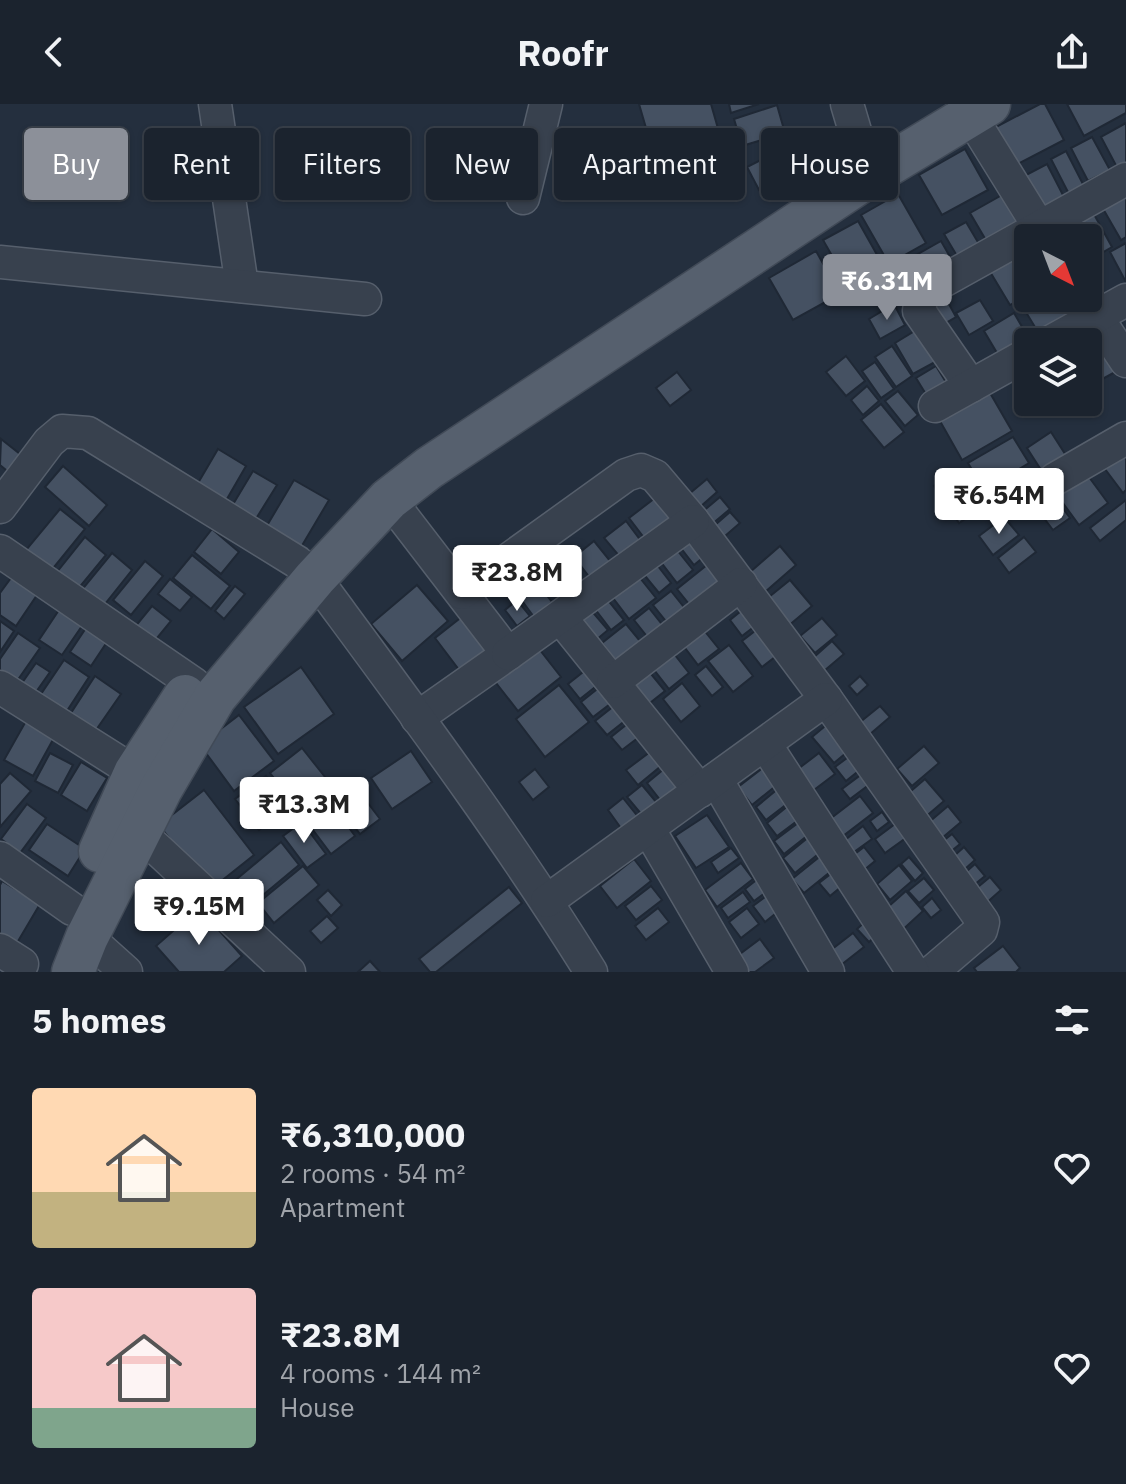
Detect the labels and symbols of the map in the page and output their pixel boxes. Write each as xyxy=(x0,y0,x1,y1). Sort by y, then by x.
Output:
north arrow xyxy=(1014,224,1102,312)
pin: ₹6.31M xyxy=(822,254,952,322)
pin: ₹6.54M xyxy=(934,468,1064,536)
pin: ₹23.8M xyxy=(452,545,582,613)
pin: ₹13.3M xyxy=(239,777,369,845)
pin: ₹9.15M xyxy=(134,879,264,947)

